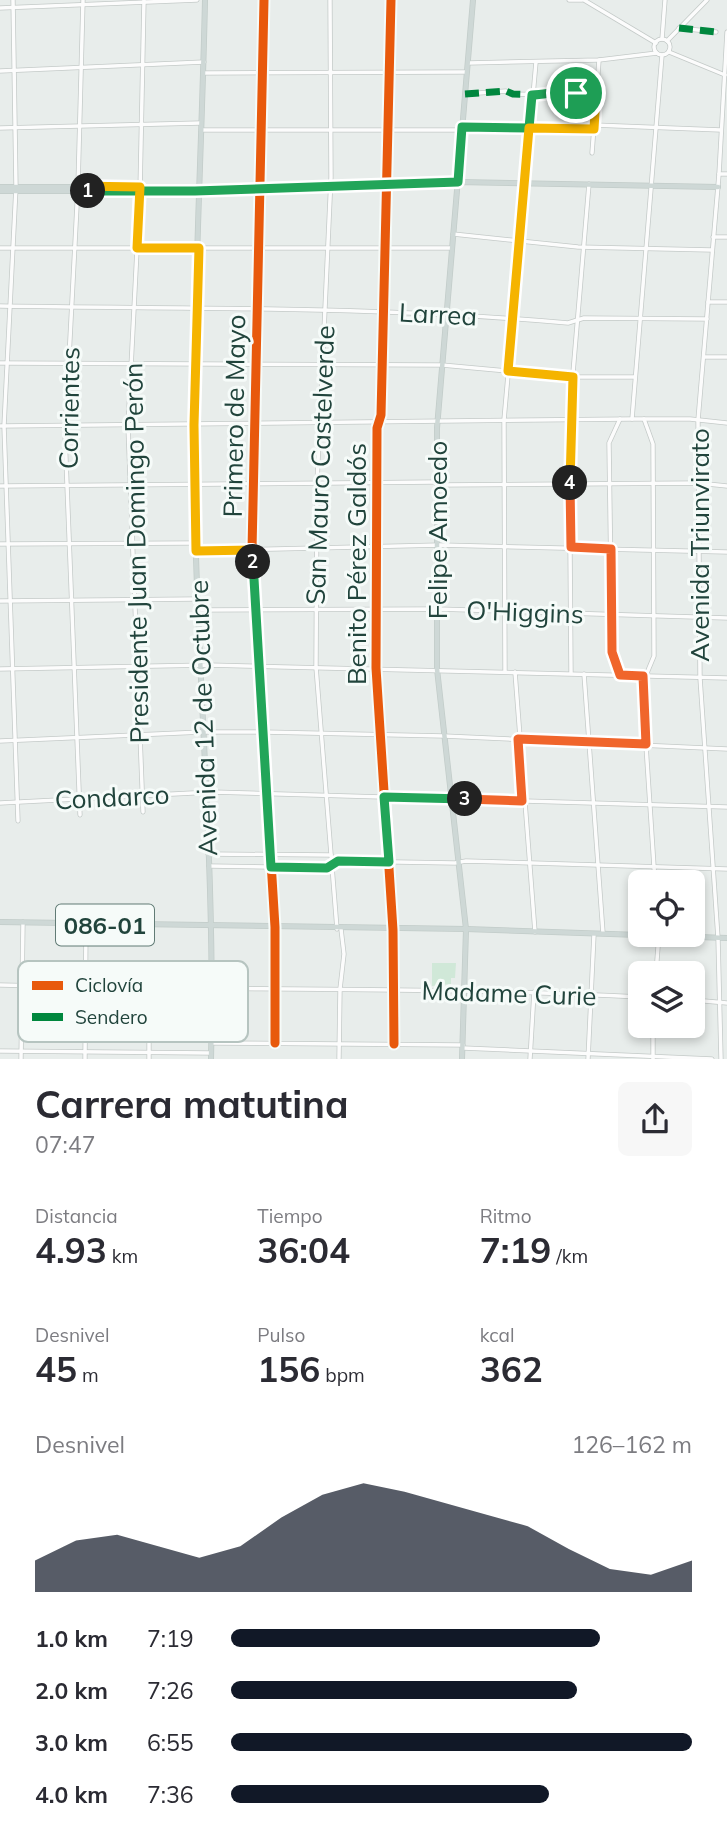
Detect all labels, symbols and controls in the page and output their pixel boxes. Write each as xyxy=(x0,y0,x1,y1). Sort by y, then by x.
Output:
pin xyxy=(546,63,606,123)
icon: arrive xyxy=(557,74,595,112)
pin: 1 xyxy=(70,174,106,208)
text: 1 xyxy=(82,178,93,202)
street label: Larrea xyxy=(398,295,478,333)
street label: Primero de Mayo xyxy=(216,314,252,518)
street label: San Mauro Castelverde xyxy=(299,325,341,605)
street label: Corrientes xyxy=(51,347,87,469)
street label: Presidente Juan Domingo Perón xyxy=(116,362,156,744)
street label: Avenida Triunvirato xyxy=(683,428,716,662)
street label: Felipe Amoedo xyxy=(421,441,454,619)
street label: Benito Pérez Galdós xyxy=(340,443,373,685)
pin: 4 xyxy=(552,466,588,500)
text: 4 xyxy=(564,470,575,494)
pin: 2 xyxy=(236,544,270,580)
text: 2 xyxy=(247,549,258,573)
street label: Avenida 12 de Octubre xyxy=(182,579,224,857)
street label: O'Higgins xyxy=(466,593,584,631)
street label: Condarco xyxy=(54,778,170,816)
pin: 3 xyxy=(448,782,482,816)
text: 3 xyxy=(459,786,470,810)
map controls xyxy=(628,870,705,1038)
button: locate xyxy=(628,870,705,947)
road number: 086-01 xyxy=(56,904,154,945)
legend xyxy=(18,961,248,1042)
button: layers xyxy=(628,961,705,1038)
text: Ciclovía xyxy=(75,973,143,997)
street label: Madame Curie xyxy=(421,973,597,1013)
text: Sendero xyxy=(75,1005,148,1029)
text: Carrera matutina xyxy=(35,1080,349,1128)
button: share xyxy=(618,1082,692,1156)
text: 07:47 xyxy=(35,1130,95,1159)
text: Distancia xyxy=(35,1204,118,1228)
text: Tiempo xyxy=(257,1204,323,1228)
text: Ritmo xyxy=(480,1204,532,1228)
text: 4.93 xyxy=(35,1228,107,1272)
text: 36:04 xyxy=(257,1228,350,1272)
text: 7:19 xyxy=(480,1228,551,1272)
text: km xyxy=(107,1244,138,1268)
text: /km xyxy=(551,1244,588,1268)
text: Desnivel xyxy=(35,1323,109,1347)
text: Pulso xyxy=(257,1323,305,1347)
text: kcal xyxy=(480,1323,514,1347)
text: 45 xyxy=(35,1347,77,1391)
text: 156 xyxy=(257,1347,320,1391)
text: 362 xyxy=(480,1347,543,1391)
text: m xyxy=(77,1363,99,1387)
text: bpm xyxy=(320,1363,365,1387)
text: Desnivel xyxy=(35,1430,125,1459)
text: 126–162 m xyxy=(571,1430,692,1459)
text: 1.0 km xyxy=(35,1624,108,1653)
text: 7:19 xyxy=(147,1624,194,1653)
text: 2.0 km xyxy=(35,1676,108,1705)
text: 7:26 xyxy=(147,1676,194,1705)
text: 3.0 km xyxy=(35,1728,108,1757)
text: 6:55 xyxy=(147,1728,194,1757)
text: 4.0 km xyxy=(35,1780,108,1809)
text: 7:36 xyxy=(147,1780,194,1809)

